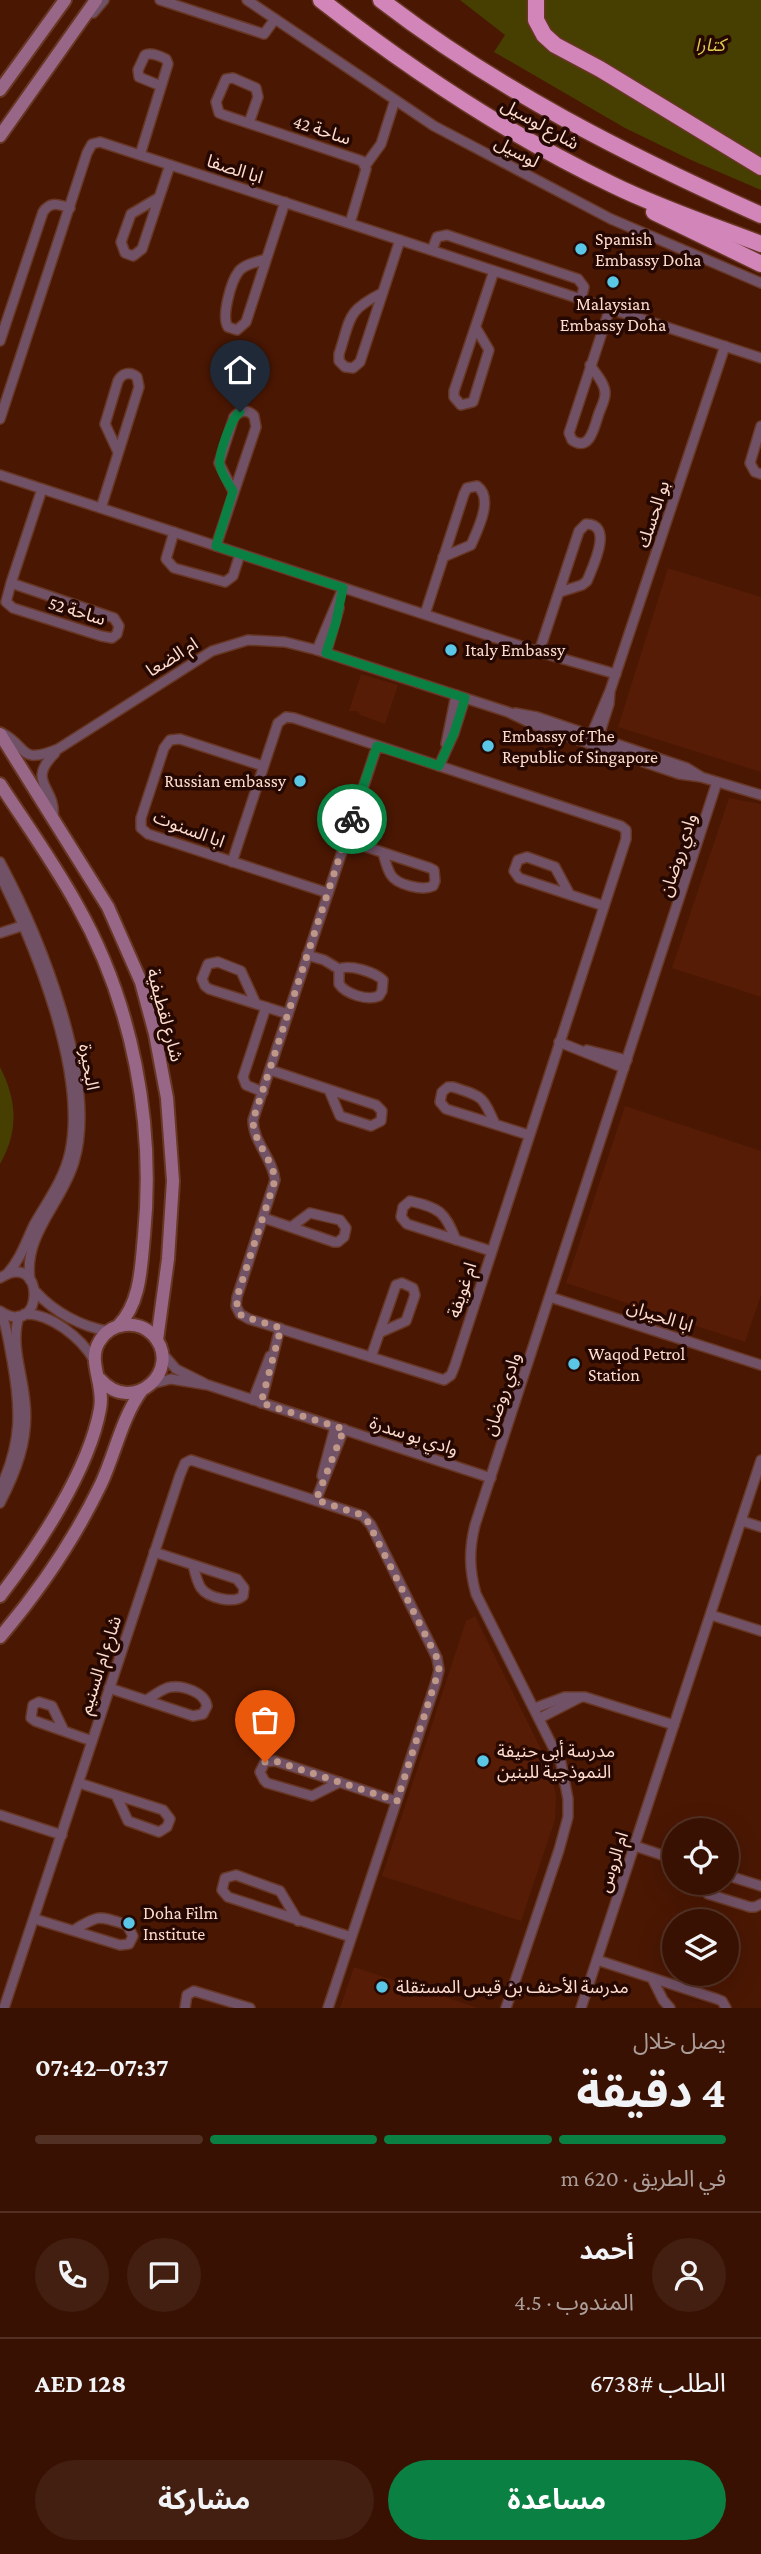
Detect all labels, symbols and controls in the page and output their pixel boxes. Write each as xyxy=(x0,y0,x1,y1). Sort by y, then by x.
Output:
park label: كتارا xyxy=(695,35,728,56)
street label: شارع لوسيل xyxy=(497,94,583,154)
street label: ساحة 42 xyxy=(291,111,353,149)
street label: لوسيل xyxy=(491,131,543,173)
street label: ابا الصفا xyxy=(204,151,266,187)
place label: Spanish Embassy Doha xyxy=(595,229,701,270)
marker: Spanish Embassy Doha xyxy=(573,241,589,257)
marker: Malaysian Embassy Doha xyxy=(605,274,621,290)
place label: Malaysian Embassy Doha xyxy=(560,294,666,335)
pin xyxy=(210,340,270,412)
icon: home xyxy=(221,351,259,389)
street label: بو الحسك xyxy=(633,478,674,550)
street label: ساحة 52 xyxy=(46,593,108,629)
street label: ام الضعا xyxy=(143,633,204,684)
place label: Italy Embassy xyxy=(465,640,566,660)
marker: Italy Embassy xyxy=(443,642,459,658)
place label: Embassy of The Republic of Singapore xyxy=(502,726,658,767)
marker: Embassy of The Republic of Singapore xyxy=(480,738,496,754)
place label: Russian embassy xyxy=(164,771,287,791)
marker: Russian embassy xyxy=(292,773,308,789)
courier xyxy=(317,784,387,854)
icon: bike xyxy=(333,800,371,838)
street label: ابا السنوت xyxy=(150,806,227,853)
street label: وادي روضان xyxy=(655,811,704,900)
street label: شارع لقطيفية xyxy=(139,966,187,1065)
street label: البحيرة xyxy=(74,1042,103,1092)
street label: ام غويفة xyxy=(444,1260,484,1321)
street label: ابا الحيران xyxy=(624,1296,696,1337)
place label: Waqod Petrol Station xyxy=(588,1344,686,1385)
street label: وادي روضان xyxy=(479,1350,528,1439)
marker: Waqod Petrol Station xyxy=(566,1356,582,1372)
street label: وادي بو سدرة xyxy=(366,1412,461,1463)
street label: شارع ام السنيم xyxy=(75,1613,129,1718)
pin xyxy=(235,1690,295,1762)
icon: bag xyxy=(246,1701,284,1739)
place label: مدرسة أبي حنيفة النموذجية للبنين xyxy=(497,1740,615,1783)
marker: مدرسة أبي حنيفة النموذجية للبنين xyxy=(475,1753,491,1769)
map controls xyxy=(662,1818,739,1986)
button: locate xyxy=(662,1818,739,1895)
street label: ام الروس xyxy=(594,1829,636,1896)
place label: Doha Film Institute xyxy=(143,1903,219,1944)
button: layers xyxy=(662,1909,739,1986)
marker: Doha Film Institute xyxy=(121,1915,137,1931)
place label: مدرسة الأحنف بن قيس المستقلة xyxy=(396,1977,629,1998)
marker: مدرسة الأحنف بن قيس المستقلة xyxy=(374,1979,390,1995)
text: يصل خلال xyxy=(633,2028,726,2054)
text: 07:37–07:42 xyxy=(35,2053,169,2082)
text: 4 دقيقة xyxy=(577,2066,726,2117)
text: في الطريق · 620 m xyxy=(561,2165,726,2191)
text: أحمد xyxy=(580,2236,634,2265)
button: phone xyxy=(35,2238,109,2312)
button: chat xyxy=(127,2238,201,2312)
button: person xyxy=(652,2238,726,2312)
text: المندوب · 4.5 xyxy=(514,2289,634,2315)
text: AED 128 xyxy=(35,2369,126,2398)
text: الطلب #6738 xyxy=(590,2369,726,2398)
button: مشاركة xyxy=(35,2460,374,2540)
button: مساعدة xyxy=(388,2460,726,2540)

